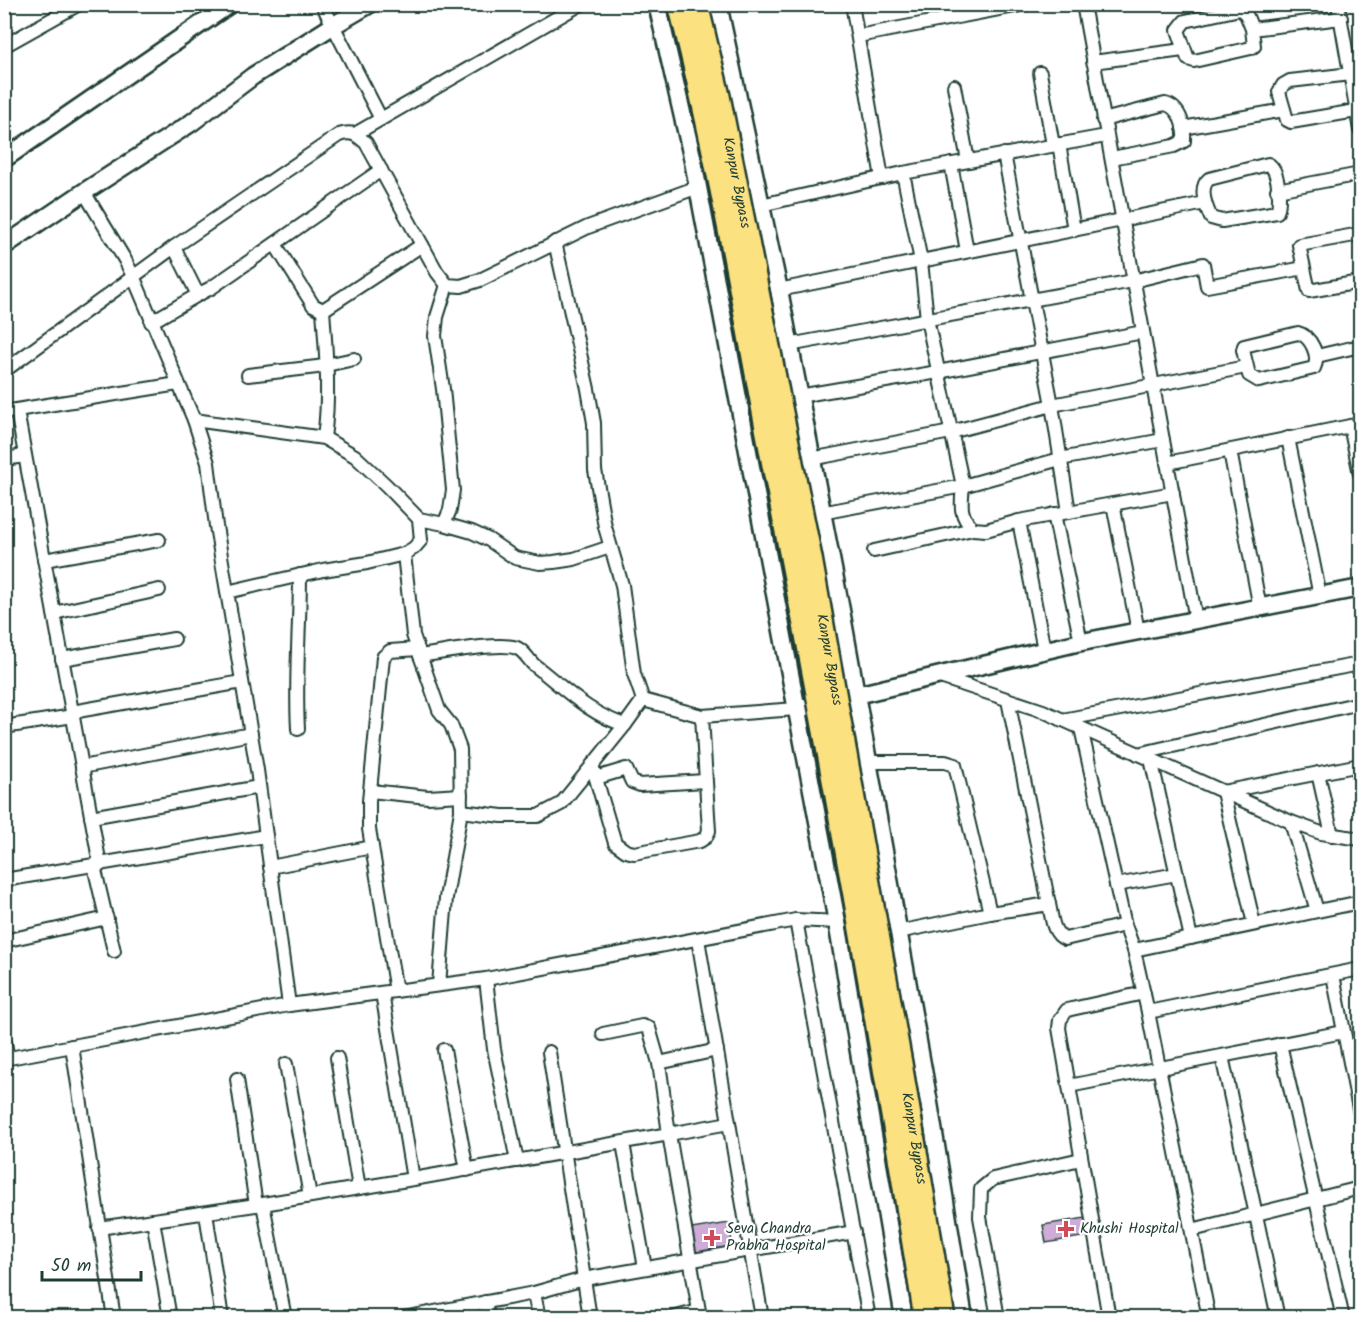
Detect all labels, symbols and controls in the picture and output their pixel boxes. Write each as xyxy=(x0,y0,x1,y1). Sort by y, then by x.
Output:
street label: Kanpur Bypass xyxy=(715,135,757,231)
street label: Kanpur Bypass xyxy=(809,612,849,708)
street label: Kanpur Bypass xyxy=(894,1091,933,1187)
place label: Seva Chandra Prabha Hospital xyxy=(726,1217,826,1258)
place label: Khushi Hospital xyxy=(1080,1217,1179,1241)
marker: Khushi Hospital xyxy=(1057,1220,1075,1238)
marker: Seva Chandra Prabha Hospital xyxy=(703,1229,721,1247)
scale bar xyxy=(42,1244,141,1282)
text: 50 m xyxy=(51,1252,91,1281)

